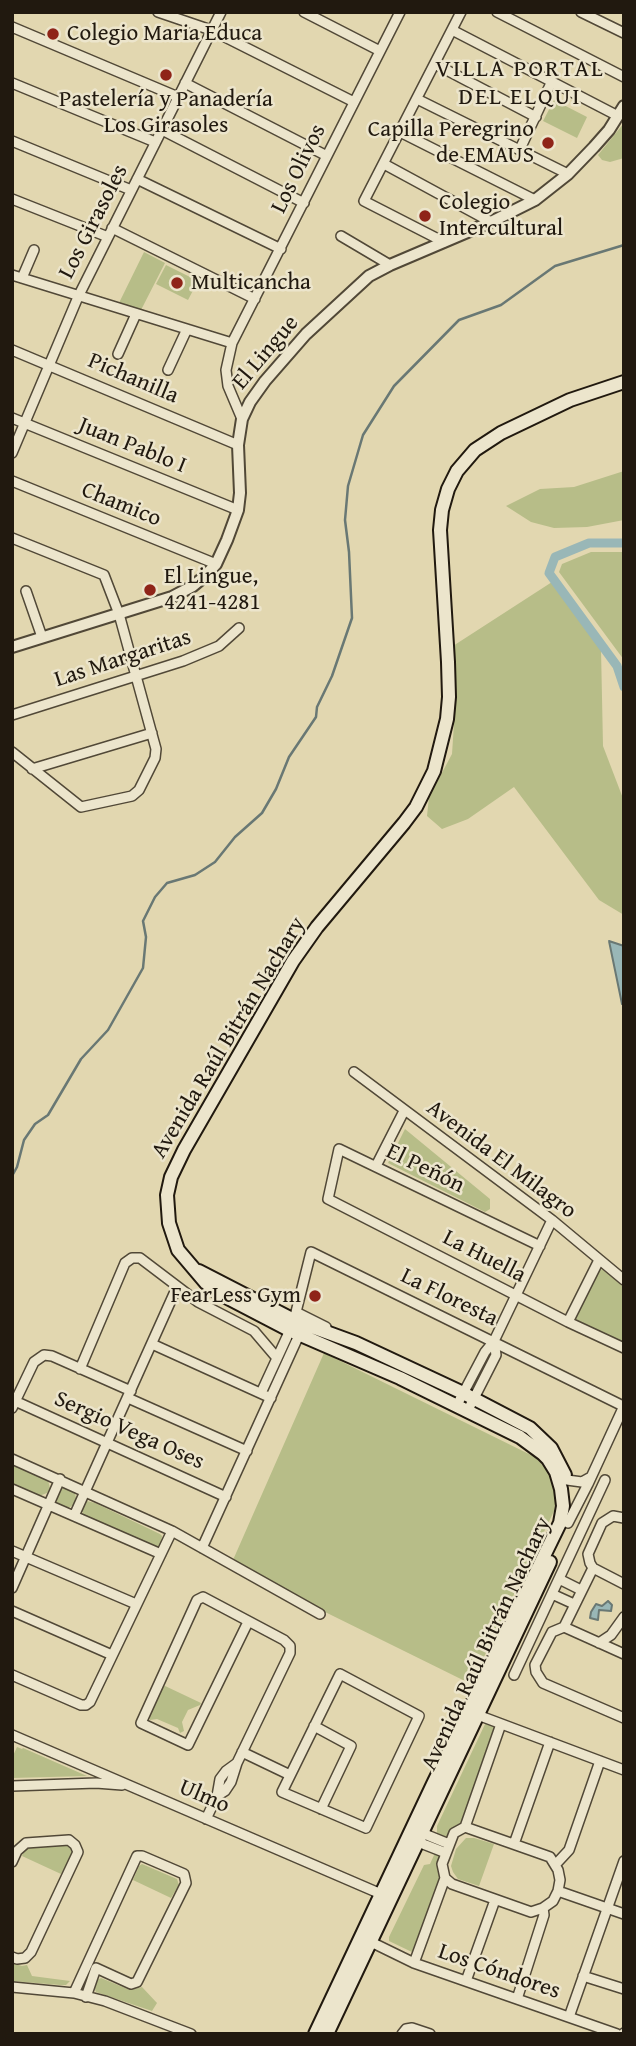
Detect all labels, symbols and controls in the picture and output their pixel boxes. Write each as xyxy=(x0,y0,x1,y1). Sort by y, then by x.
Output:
place label: Colegio Maria Educa xyxy=(67,20,262,48)
marker: Colegio Maria Educa xyxy=(45,26,61,42)
district label: VILLA PORTAL DEL ELQUI xyxy=(437,56,603,112)
marker: Pastelería y Panadería Los Girasoles xyxy=(158,67,174,83)
place label: Pastelería y Panadería Los Girasoles xyxy=(59,86,273,140)
place label: Capilla Peregrino de EMAUS xyxy=(368,116,534,170)
street label: Los Olivos xyxy=(266,120,332,218)
marker: Capilla Peregrino de EMAUS xyxy=(540,135,556,151)
street label: Los Girasoles xyxy=(53,160,135,284)
place label: Colegio Intercultural xyxy=(439,189,563,243)
marker: Colegio Intercultural xyxy=(417,208,433,224)
place label: Multicancha xyxy=(191,269,311,297)
marker: Multicancha xyxy=(169,275,185,291)
street label: El Lingue xyxy=(227,310,305,396)
street label: Pichanilla xyxy=(84,348,182,410)
street label: Juan Pablo I xyxy=(74,412,190,480)
street label: Chamico xyxy=(77,477,165,533)
place label: El Lingue, 4241-4281 xyxy=(164,563,260,617)
marker: El Lingue, 4241-4281 xyxy=(142,582,158,598)
street label: Las Margaritas xyxy=(51,624,195,694)
street label: Avenida Raúl Bitrán Nachary xyxy=(146,912,312,1164)
street label: Avenida El Milagro xyxy=(421,1095,581,1225)
street label: El Peñón xyxy=(381,1138,469,1200)
street label: La Huella xyxy=(438,1224,530,1290)
street label: La Floresta xyxy=(396,1263,502,1333)
place label: FearLess Gym xyxy=(170,1282,301,1310)
marker: FearLess Gym xyxy=(307,1288,323,1304)
street label: Sergio Vega Oses xyxy=(50,1386,208,1476)
street label: Avenida Raúl Bitrán Nachary xyxy=(416,1513,558,1775)
street label: Ulmo xyxy=(175,1774,233,1820)
street label: Los Cóndores xyxy=(434,1938,564,2006)

